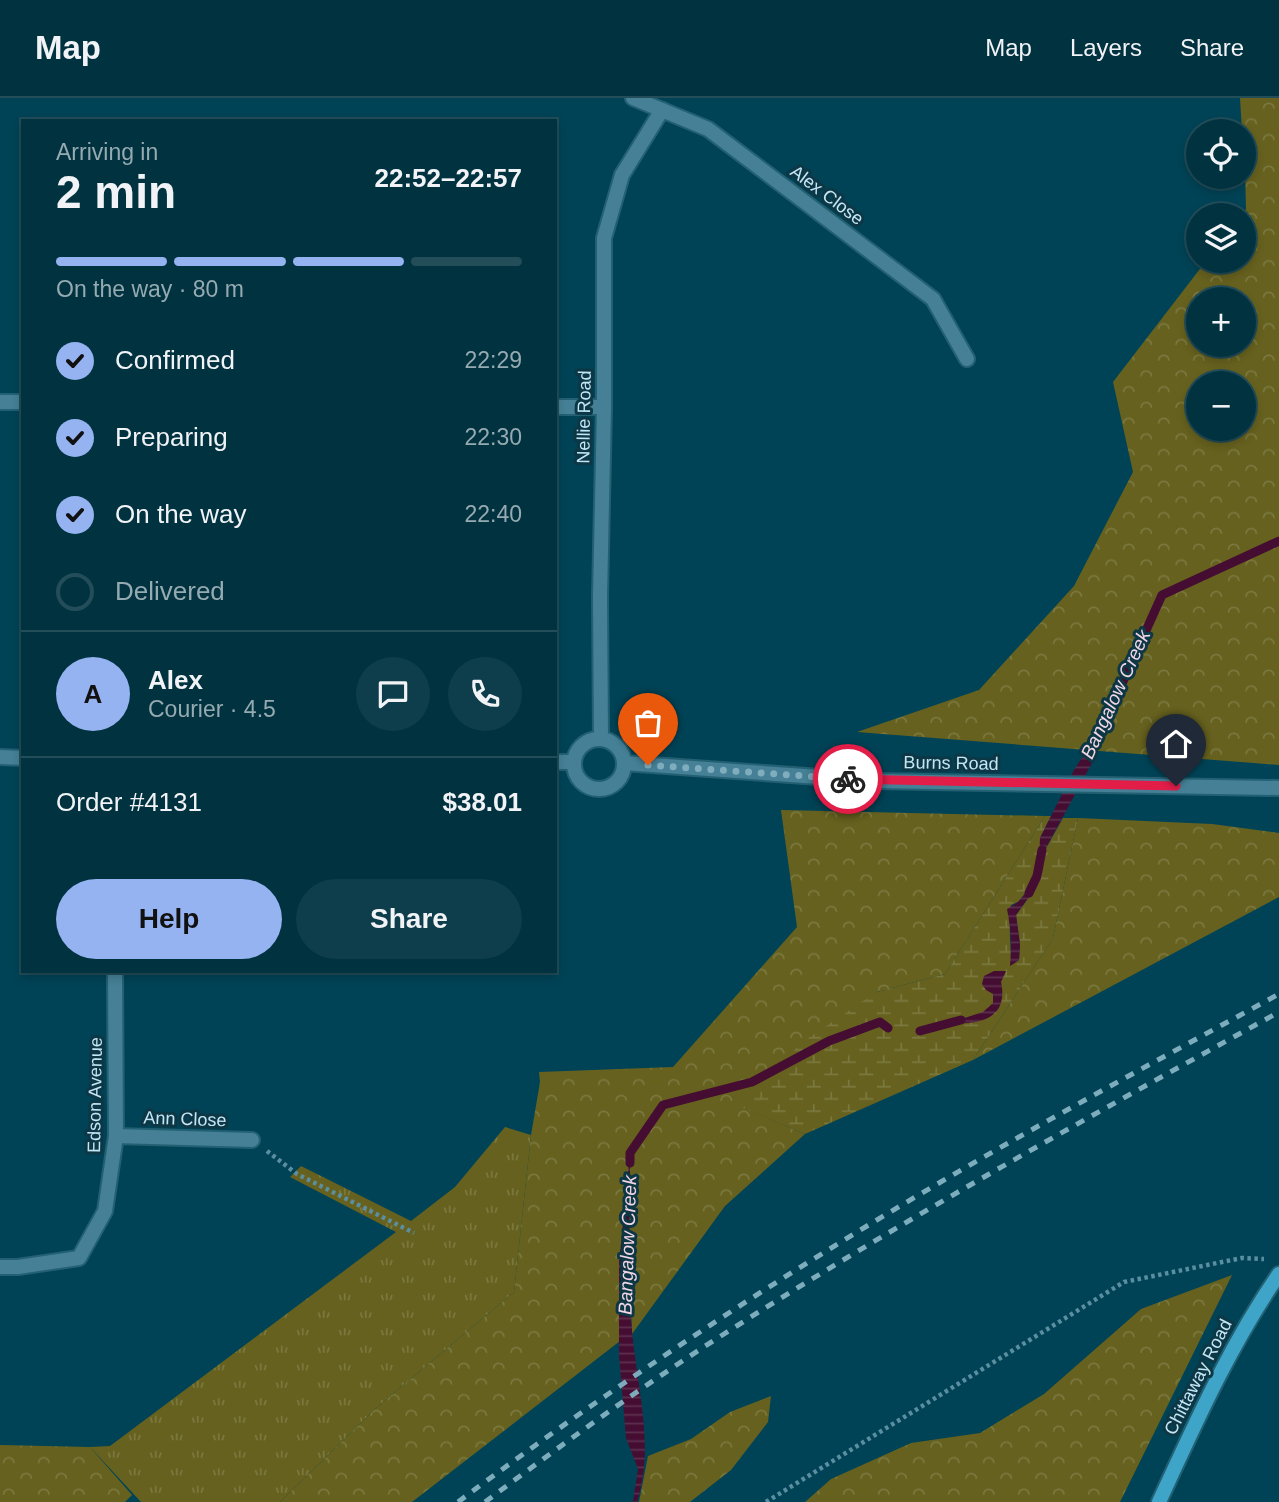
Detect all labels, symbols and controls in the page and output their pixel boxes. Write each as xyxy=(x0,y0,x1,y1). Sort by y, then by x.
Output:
text: Map xyxy=(35,29,101,66)
text: Map xyxy=(985,34,1032,61)
text: Layers xyxy=(1070,34,1142,61)
text: Share xyxy=(1180,34,1244,61)
map controls xyxy=(1186,119,1256,441)
button: locate xyxy=(1186,119,1256,189)
text: Arriving in xyxy=(56,139,158,165)
street label: Alex Close xyxy=(787,161,867,229)
text: 22:52–22:57 xyxy=(375,163,522,193)
text: 2 min xyxy=(56,166,176,218)
button: layers xyxy=(1186,203,1256,273)
text: On the way · 80 m xyxy=(56,276,244,302)
button: + xyxy=(1186,287,1256,357)
icon: check xyxy=(56,342,94,380)
text: Confirmed xyxy=(115,345,235,375)
text: 22:29 xyxy=(464,347,522,373)
street label: Nellie Road xyxy=(573,370,595,464)
button: − xyxy=(1186,371,1256,441)
icon: check xyxy=(56,419,94,457)
text: Preparing xyxy=(115,422,228,452)
text: 22:30 xyxy=(464,424,522,450)
icon: check xyxy=(56,496,94,534)
text: On the way xyxy=(115,499,247,529)
text: 22:40 xyxy=(464,501,522,527)
text: Delivered xyxy=(115,576,225,606)
water label: Bangalow Creek xyxy=(1076,625,1155,762)
button: chat xyxy=(356,657,430,731)
button: phone xyxy=(448,657,522,731)
text: Alex xyxy=(148,665,203,695)
text: A xyxy=(84,679,102,709)
pin xyxy=(618,693,678,765)
text: Courier · 4.5 xyxy=(148,696,276,722)
icon: bag xyxy=(629,704,667,742)
pin xyxy=(1146,714,1206,786)
icon: home xyxy=(1157,725,1195,763)
courier xyxy=(813,744,883,814)
street label: Burns Road xyxy=(903,752,999,774)
icon: bike xyxy=(829,760,867,798)
text: Order #4131 xyxy=(56,787,202,817)
text: $38.01 xyxy=(442,787,522,817)
button: Help xyxy=(56,879,282,959)
button: Share xyxy=(296,879,522,959)
street label: Edson Avenue xyxy=(84,1037,106,1153)
street label: Ann Close xyxy=(143,1108,227,1130)
water label: Bangalow Creek xyxy=(615,1173,640,1315)
street label: Chittaway Road xyxy=(1160,1316,1236,1438)

